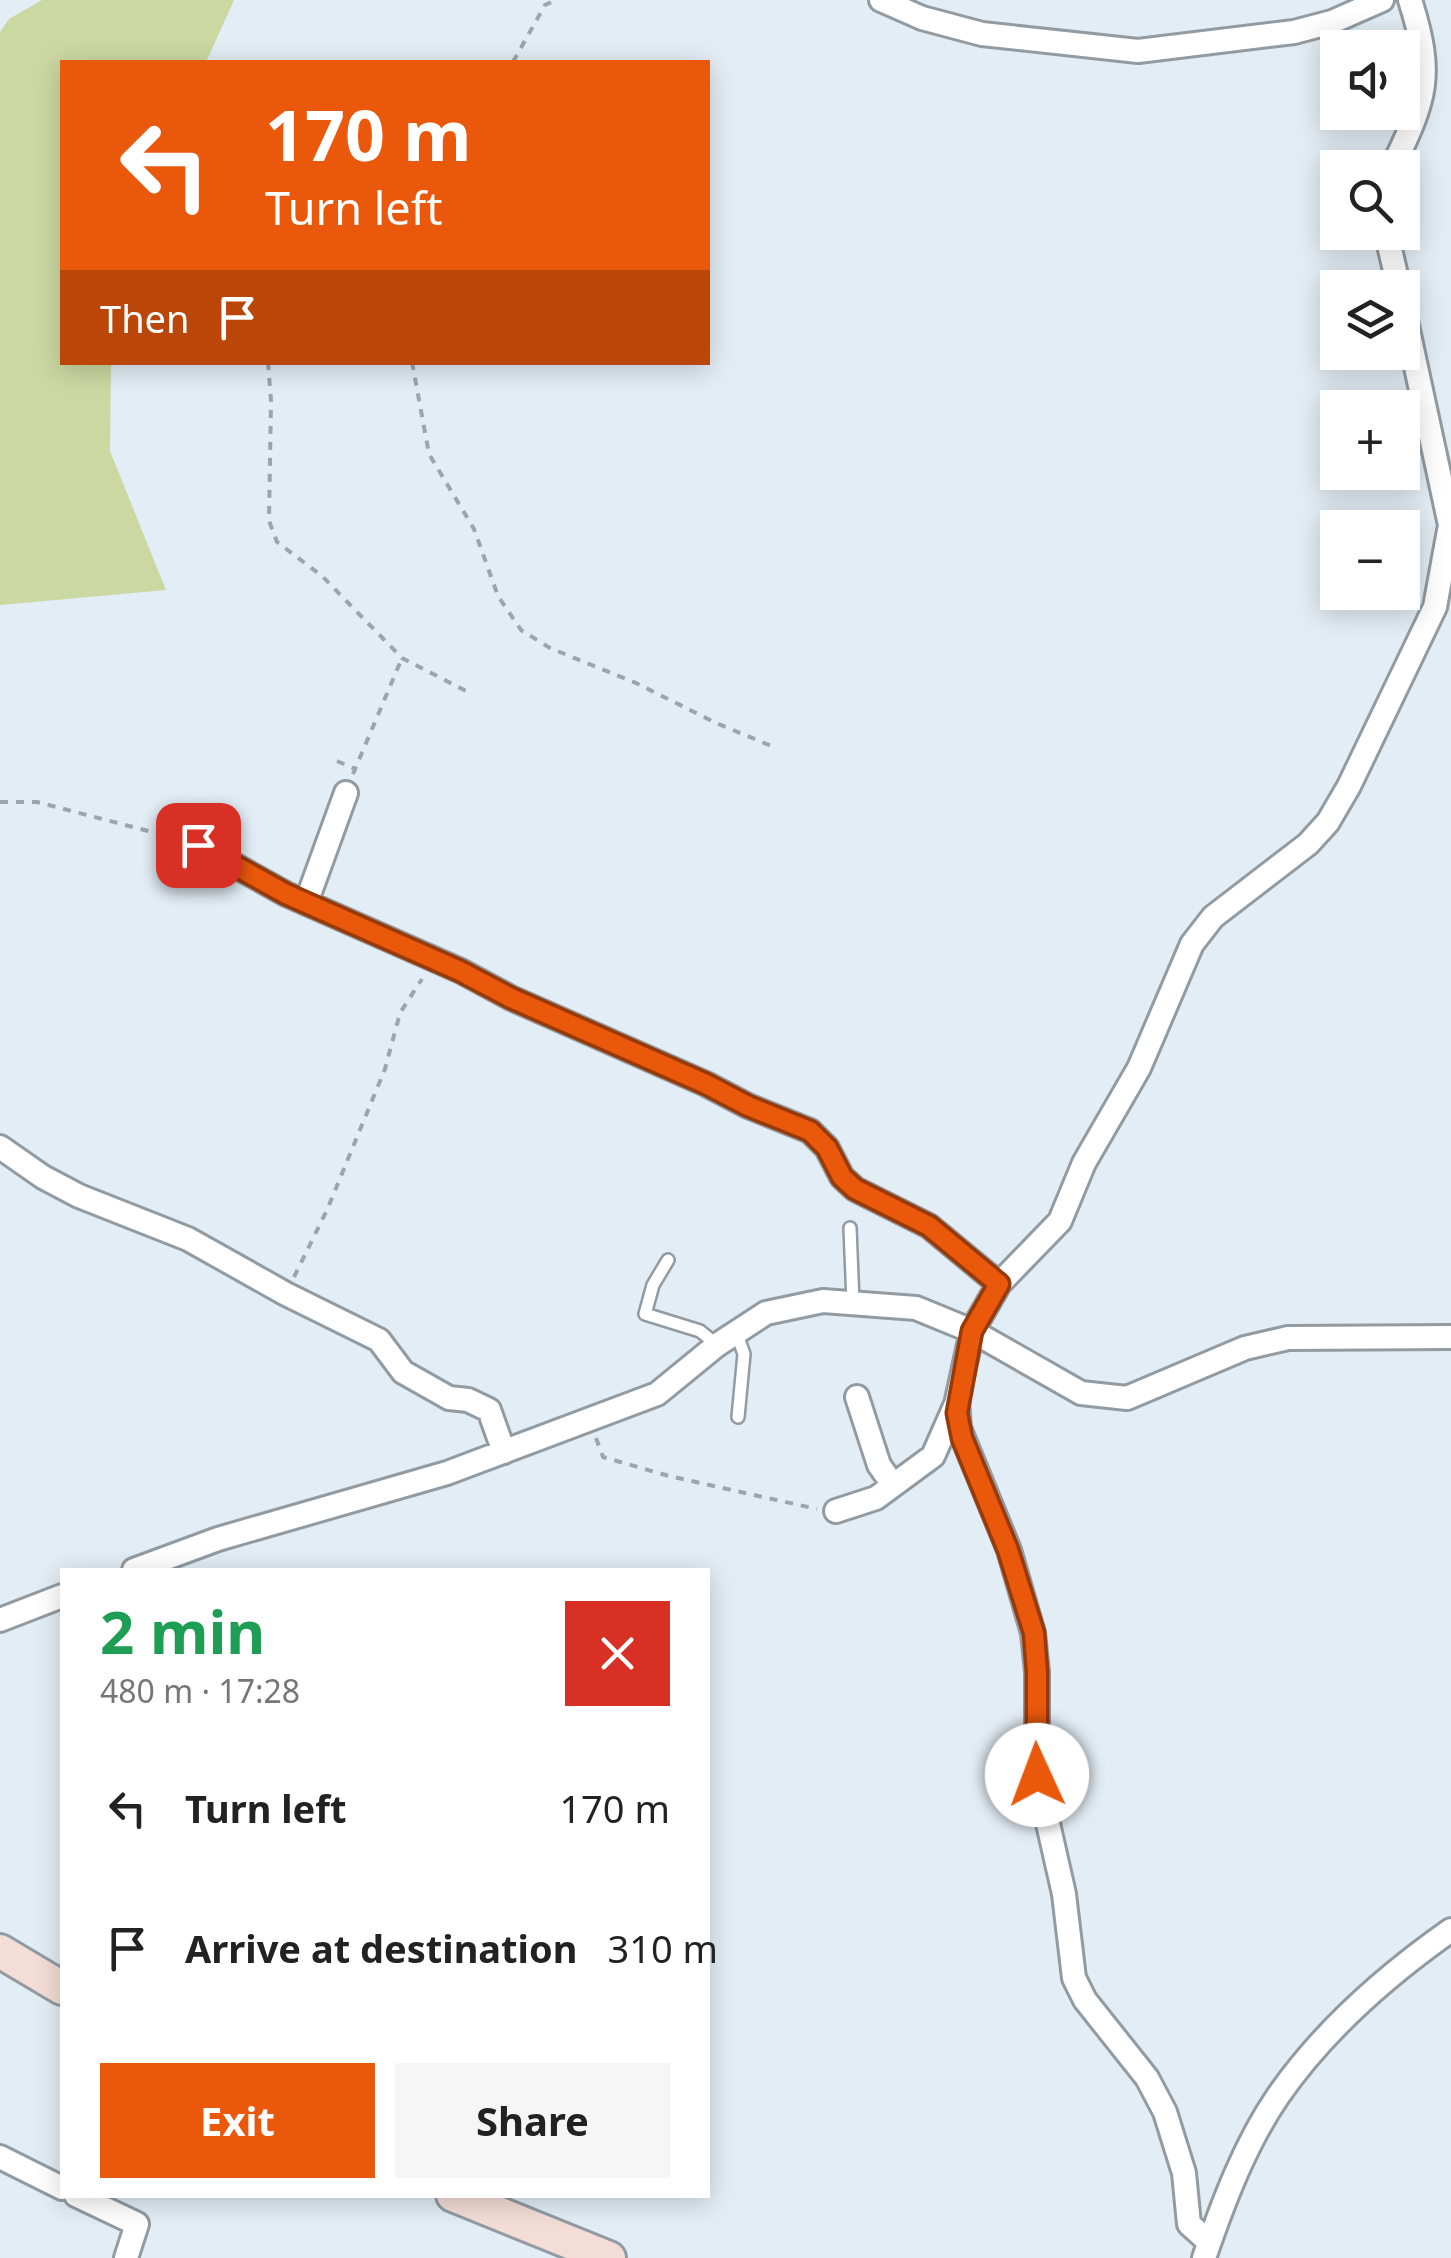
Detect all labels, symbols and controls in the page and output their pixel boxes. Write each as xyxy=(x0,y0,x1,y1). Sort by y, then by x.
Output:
map controls xyxy=(1320,30,1420,610)
button: sound xyxy=(1320,30,1420,130)
text: 170 m xyxy=(265,86,472,182)
icon: left xyxy=(100,100,230,230)
button: search xyxy=(1320,150,1420,250)
text: Turn left xyxy=(265,177,442,238)
button: layers xyxy=(1320,270,1420,370)
icon: arrive xyxy=(210,290,265,345)
text: Then xyxy=(100,292,190,344)
button: + xyxy=(1320,390,1420,490)
button: − xyxy=(1320,510,1420,610)
pin xyxy=(156,803,241,888)
icon: arrive xyxy=(171,818,226,873)
text: 2 min xyxy=(100,1590,265,1672)
button: close xyxy=(565,1601,670,1706)
text: 480 m · 17:28 xyxy=(100,1669,300,1712)
position arrow xyxy=(985,1723,1089,1827)
icon: left xyxy=(100,1781,155,1836)
text: Turn left xyxy=(185,1782,347,1834)
text: 170 m xyxy=(559,1782,670,1834)
icon: arrive xyxy=(100,1921,155,1976)
text: Arrive at destination xyxy=(185,1922,577,1974)
text: 310 m xyxy=(607,1922,718,1974)
button: Exit xyxy=(100,2063,375,2178)
button: Share xyxy=(395,2063,670,2178)

